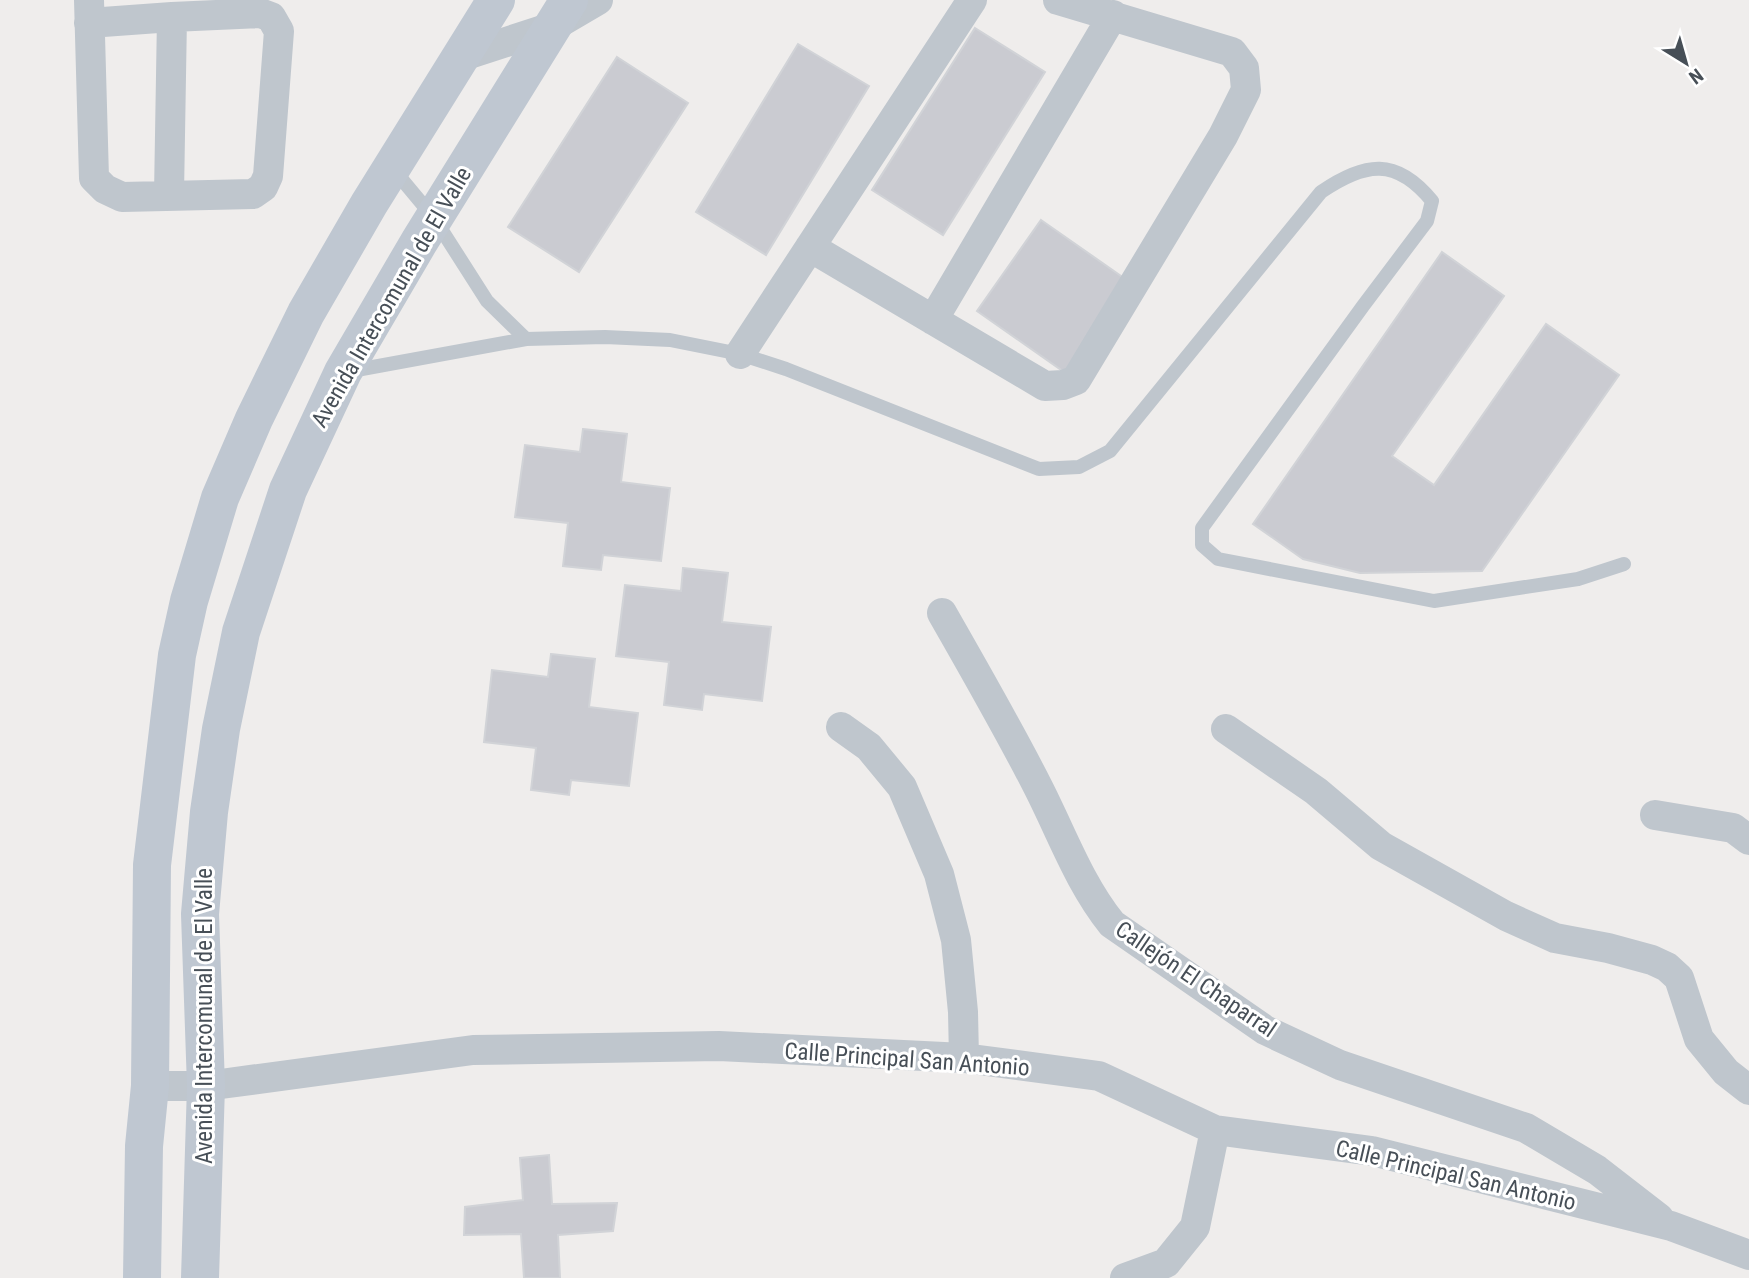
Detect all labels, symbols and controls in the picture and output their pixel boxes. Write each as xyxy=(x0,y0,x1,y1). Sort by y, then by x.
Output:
north arrow xyxy=(1651,28,1721,98)
text: N xyxy=(1684,63,1707,89)
street label: Avenida Intercomunal de El Valle xyxy=(306,162,477,432)
street label: Avenida Intercomunal de El Valle xyxy=(191,868,218,1164)
street label: Callejón El Chaparral xyxy=(1110,916,1281,1043)
street label: Calle Principal San Antonio xyxy=(784,1037,1030,1082)
street label: Calle Principal San Antonio xyxy=(1333,1135,1579,1216)

